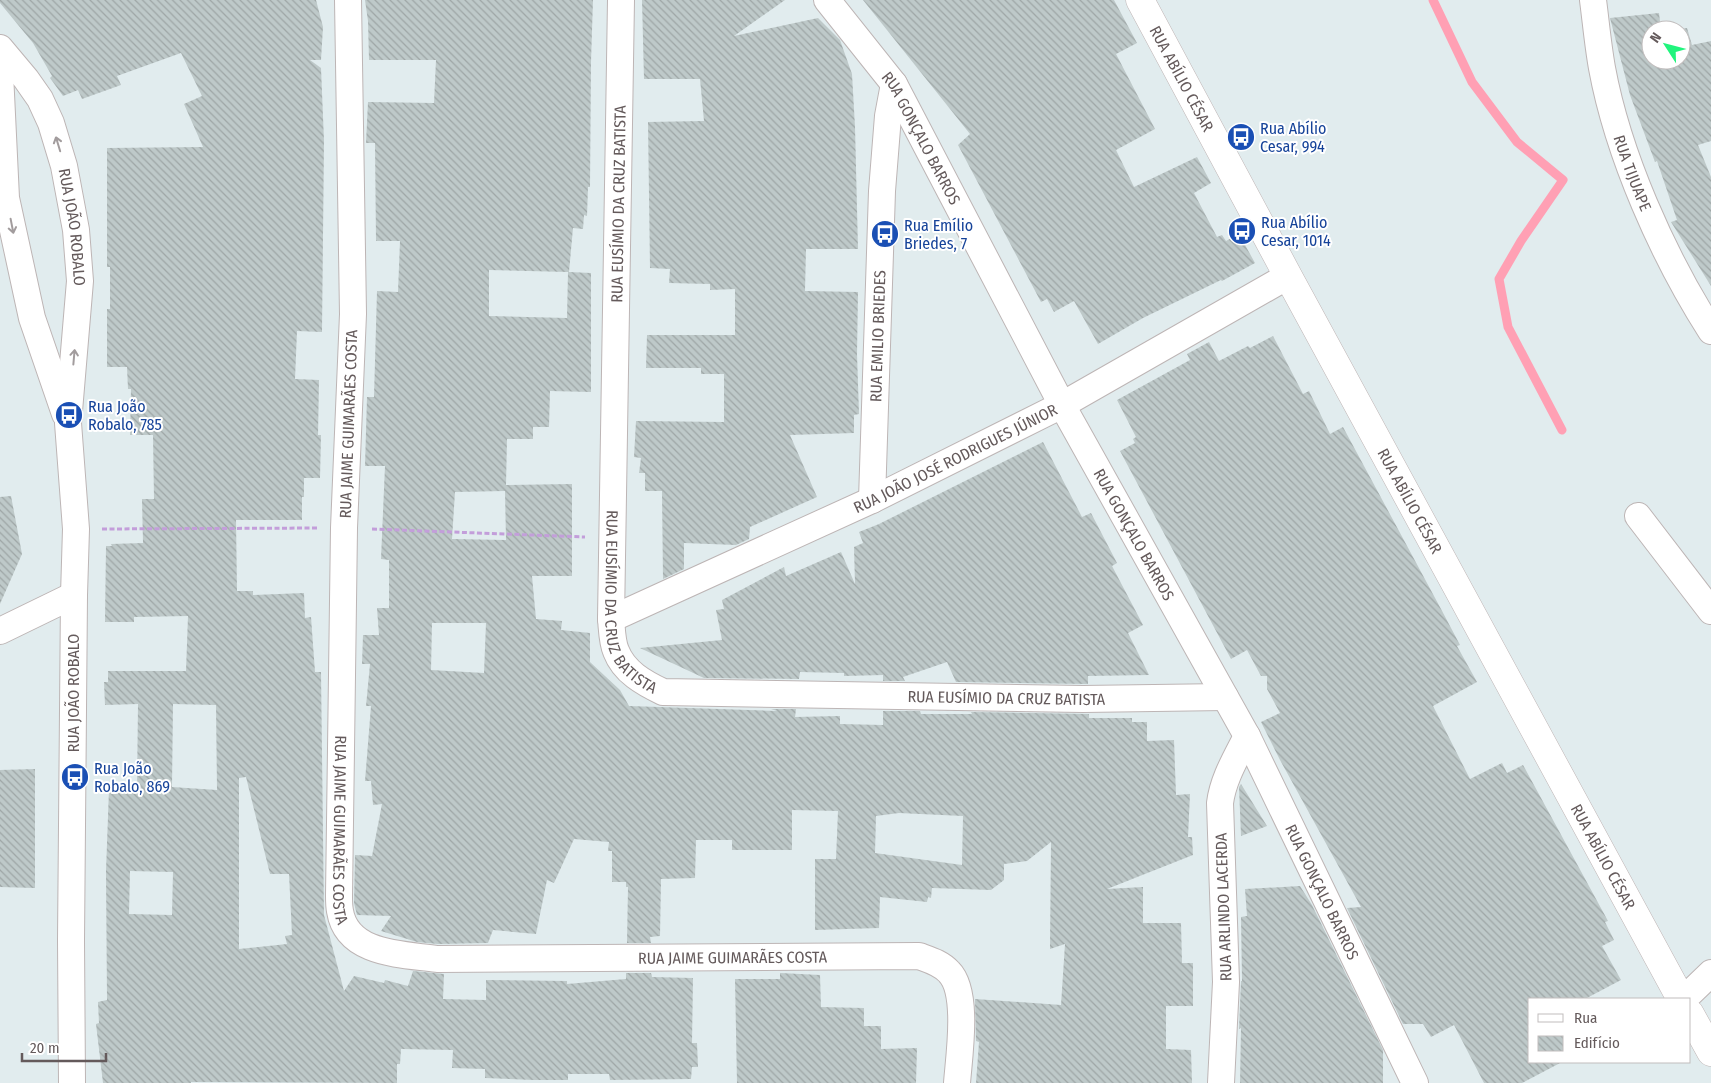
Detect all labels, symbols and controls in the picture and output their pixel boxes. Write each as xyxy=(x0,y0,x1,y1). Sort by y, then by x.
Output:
north arrow xyxy=(1641,20,1691,70)
street label: RUA ABÍLIO CÉSAR xyxy=(1146,23,1218,135)
text: N xyxy=(1647,29,1665,46)
street label: RUA GONÇALO BARROS xyxy=(878,68,964,208)
street label: RUA EUSÍMIO DA CRUZ BATISTA xyxy=(607,105,630,303)
place label: Rua Abílio Cesar, 994 xyxy=(1260,119,1326,156)
bus stop icon: Rua Abílio Cesar, 994 xyxy=(1226,122,1256,152)
street label: RUA TIJUAPE xyxy=(1610,133,1655,214)
one-way arrow xyxy=(52,136,62,152)
street label: RUA JOÃO ROBALO xyxy=(55,167,89,287)
place label: Rua Abílio Cesar, 1014 xyxy=(1261,213,1331,250)
place label: Rua Emílio Briedes, 7 xyxy=(904,216,973,253)
bus stop icon: Rua Abílio Cesar, 1014 xyxy=(1227,216,1257,246)
one-way arrow xyxy=(8,217,17,233)
bus stop icon: Rua Emílio Briedes, 7 xyxy=(870,219,900,249)
street label: RUA EMILIO BRIEDES xyxy=(866,270,889,402)
street label: RUA JAIME GUIMARÃES COSTA xyxy=(336,329,361,519)
one-way arrow xyxy=(69,349,78,365)
place label: Rua João Robalo, 785 xyxy=(88,397,162,434)
bus stop icon: Rua João Robalo, 785 xyxy=(54,400,84,430)
street label: RUA JOÃO JOSÉ RODRIGUES JÚNIOR xyxy=(851,400,1061,517)
street label: RUA ABÍLIO CÉSAR xyxy=(1373,445,1446,557)
street label: RUA GONÇALO BARROS xyxy=(1089,465,1178,604)
street label: RUA EUSÍMIO DA CRUZ BATISTA xyxy=(601,510,661,698)
street label: RUA JOÃO ROBALO xyxy=(64,634,83,752)
street label: RUA EUSÍMIO DA CRUZ BATISTA xyxy=(907,687,1106,709)
street label: RUA JAIME GUIMARÃES COSTA xyxy=(329,735,352,928)
place label: Rua João Robalo, 869 xyxy=(94,759,170,796)
bus stop icon: Rua João Robalo, 869 xyxy=(60,762,90,792)
street label: RUA ABÍLIO CÉSAR xyxy=(1567,801,1640,913)
street label: RUA GONÇALO BARROS xyxy=(1281,821,1363,963)
street label: RUA ARLINDO LACERDA xyxy=(1211,832,1236,982)
street label: RUA JAIME GUIMARÃES COSTA xyxy=(638,948,828,968)
legend xyxy=(1528,998,1691,1063)
text: Rua xyxy=(1574,1009,1597,1027)
scale bar xyxy=(22,1030,106,1062)
text: Edifício xyxy=(1574,1034,1620,1052)
text: 20 m xyxy=(30,1039,60,1057)

